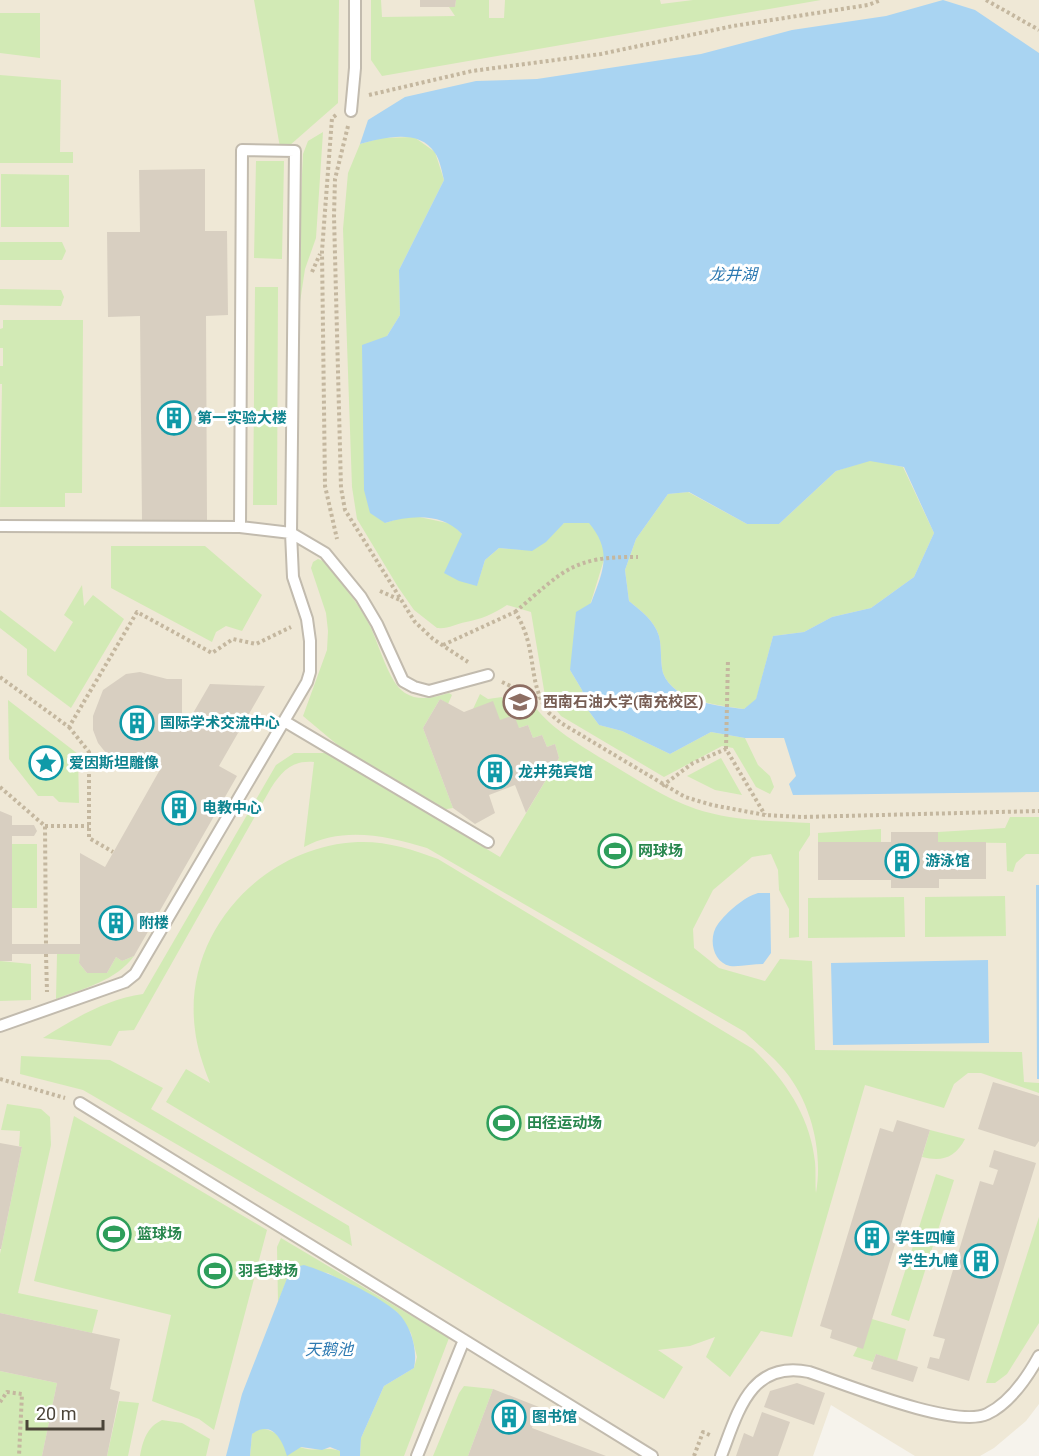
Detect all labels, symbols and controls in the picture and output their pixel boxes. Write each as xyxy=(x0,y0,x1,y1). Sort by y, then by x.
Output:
water label: 龙井湖 xyxy=(709,265,760,284)
building icon: 第一实验大楼 xyxy=(156,400,192,436)
place label: 第一实验大楼 xyxy=(197,409,287,427)
school or university icon: 西南石油大学(南充校区) xyxy=(502,684,538,720)
place label: 西南石油大学(南充校区) xyxy=(543,693,704,711)
building icon: 国际学术交流中心 xyxy=(119,705,155,741)
place label: 国际学术交流中心 xyxy=(160,714,280,732)
place icon: 爱因斯坦雕像 xyxy=(28,745,64,781)
place label: 爱因斯坦雕像 xyxy=(69,754,159,772)
building icon: 龙井苑宾馆 xyxy=(477,754,513,790)
place label: 龙井苑宾馆 xyxy=(518,763,593,781)
building icon: 电教中心 xyxy=(161,790,197,826)
place label: 电教中心 xyxy=(202,799,262,817)
sports icon: 网球场 xyxy=(597,833,633,869)
place label: 网球场 xyxy=(638,842,683,860)
building icon: 游泳馆 xyxy=(884,843,920,879)
place label: 游泳馆 xyxy=(925,852,970,870)
building icon: 附楼 xyxy=(98,905,134,941)
place label: 附楼 xyxy=(139,914,169,932)
sports icon: 田径运动场 xyxy=(486,1105,522,1141)
place label: 田径运动场 xyxy=(527,1114,602,1132)
sports icon: 篮球场 xyxy=(96,1216,132,1252)
building icon: 学生四幢 xyxy=(854,1220,890,1256)
place label: 篮球场 xyxy=(137,1225,182,1243)
place label: 学生四幢 xyxy=(895,1229,955,1247)
building icon: 学生九幢 xyxy=(963,1243,999,1279)
place label: 学生九幢 xyxy=(898,1252,958,1270)
sports icon: 羽毛球场 xyxy=(197,1253,233,1289)
place label: 羽毛球场 xyxy=(238,1262,298,1280)
water label: 天鹅池 xyxy=(305,1340,355,1359)
scale bar xyxy=(27,1393,104,1431)
building icon: 图书馆 xyxy=(491,1399,527,1435)
text: 20 m xyxy=(36,1403,76,1424)
place label: 图书馆 xyxy=(532,1408,577,1426)

